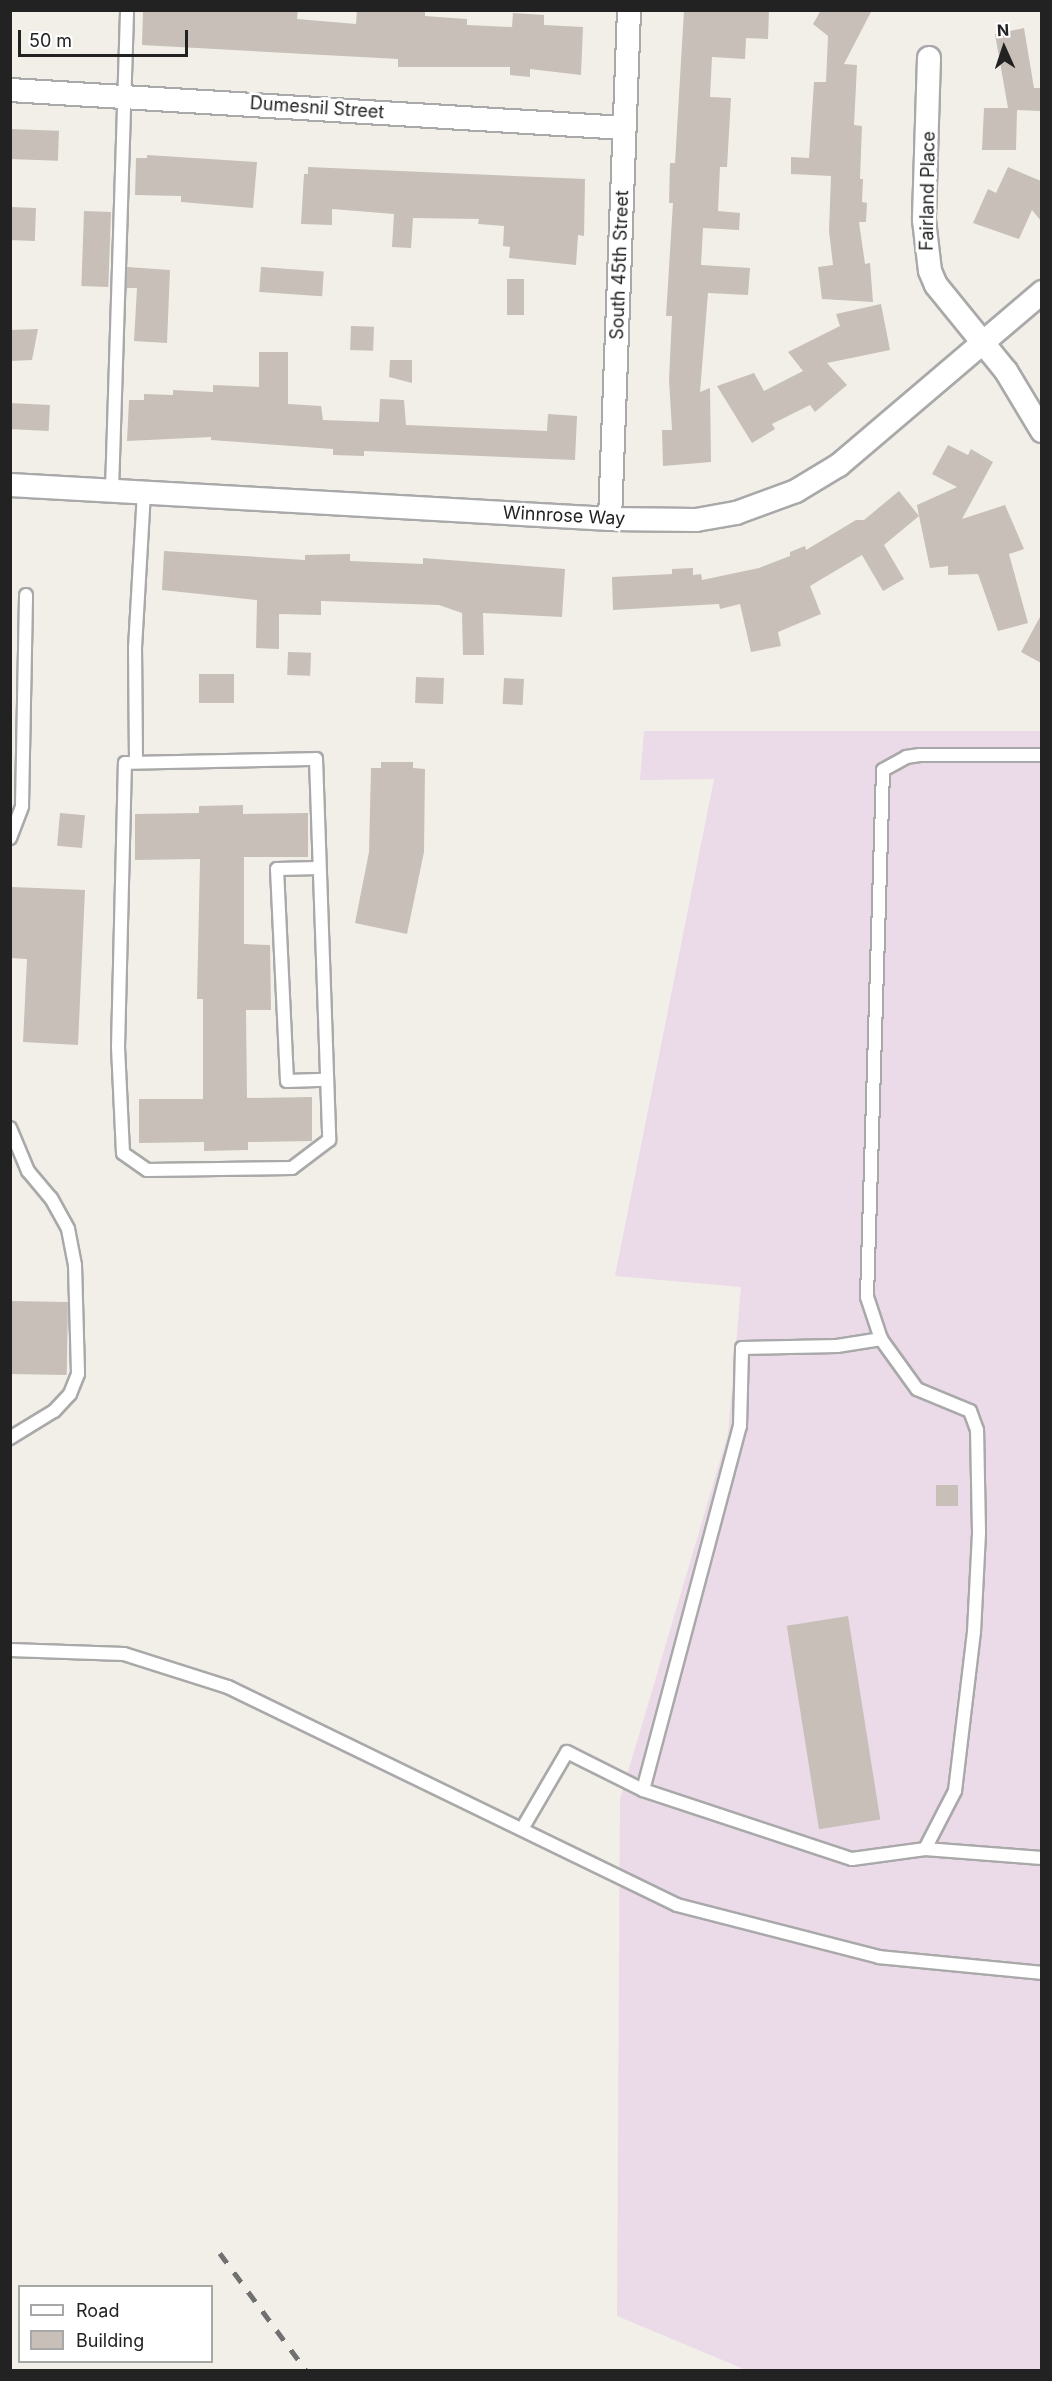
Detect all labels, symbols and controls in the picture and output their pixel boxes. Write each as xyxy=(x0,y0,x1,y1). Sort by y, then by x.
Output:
scale bar xyxy=(21,18,190,56)
north arrow xyxy=(974,18,1034,78)
text: N xyxy=(996,20,1010,40)
text: 50 m xyxy=(29,30,72,51)
street label: Dumesnil Street xyxy=(249,93,385,123)
street label: Fairland Place xyxy=(916,131,940,251)
street label: South 45th Street xyxy=(607,190,633,340)
street label: Winnrose Way xyxy=(502,502,626,530)
legend xyxy=(18,2285,213,2363)
text: Road xyxy=(76,2300,119,2321)
text: Building xyxy=(76,2330,144,2351)

